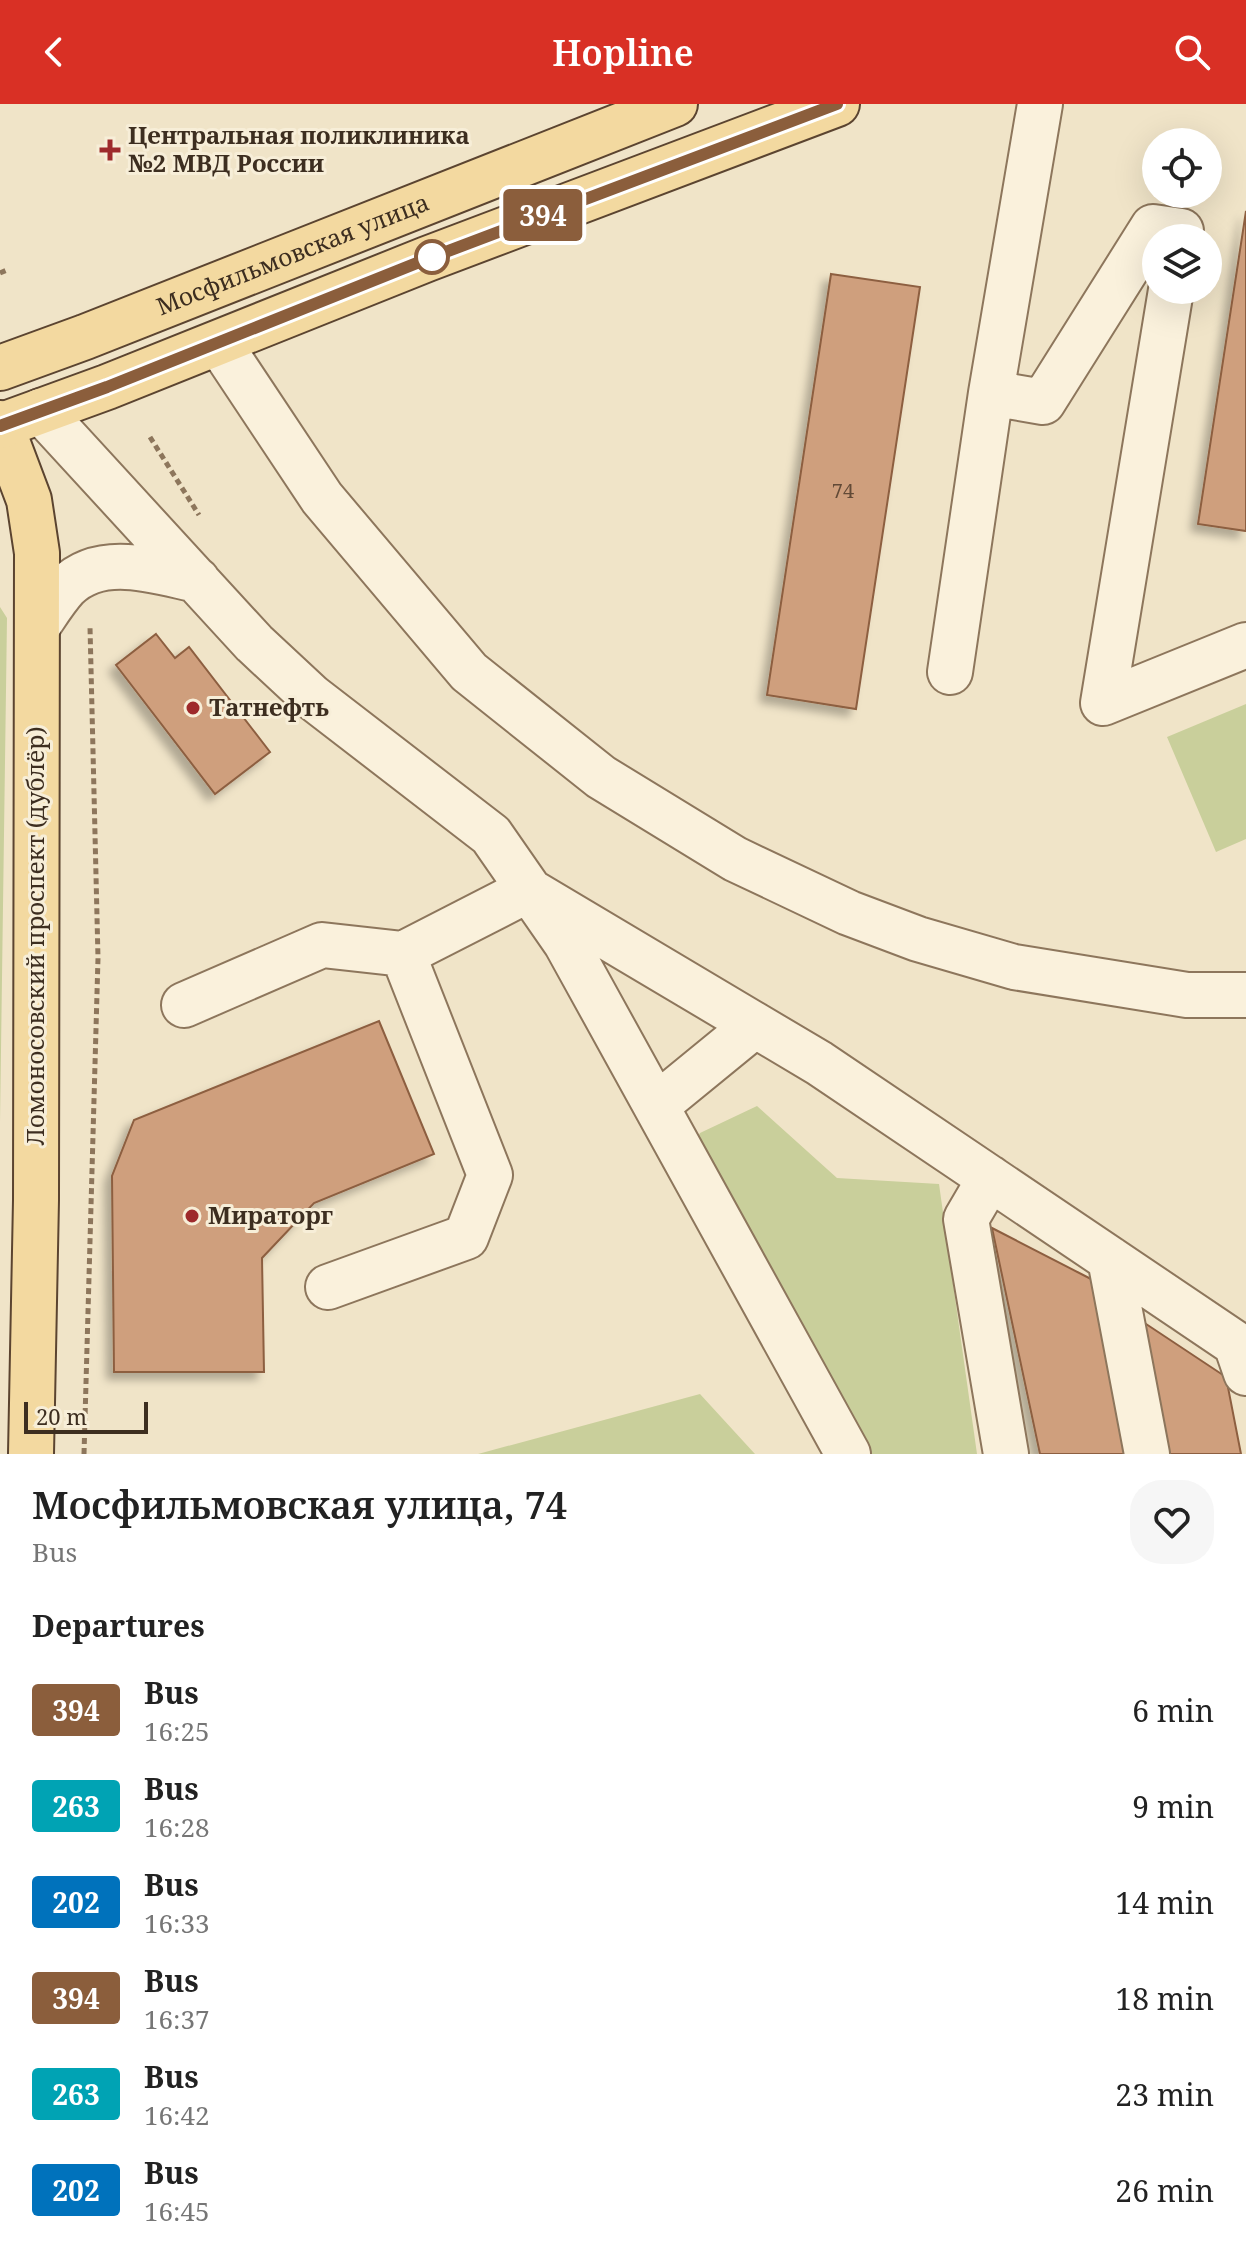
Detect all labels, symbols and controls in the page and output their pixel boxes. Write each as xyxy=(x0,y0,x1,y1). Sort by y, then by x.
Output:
text: Hopline xyxy=(552,28,694,77)
icon: back xyxy=(32,30,76,74)
icon: search xyxy=(1170,30,1214,74)
place label: Центральная поликлиника №2 МВД России xyxy=(128,118,470,179)
map controls xyxy=(1142,128,1222,304)
button: locate xyxy=(1142,128,1222,208)
marker: Центральная поликлиника №2 МВД России xyxy=(99,139,121,161)
street label: Мосфильмовская улица xyxy=(151,185,434,322)
line badge: 394 xyxy=(497,189,589,241)
text: 394 xyxy=(519,196,567,234)
button: layers xyxy=(1142,224,1222,304)
unlabelled marker xyxy=(415,240,449,274)
house number: 74 xyxy=(832,477,854,504)
place label: Татнефть xyxy=(209,690,329,723)
marker: Татнефть xyxy=(184,699,202,717)
street label: Ломоносовский проспект (дублёр) xyxy=(18,726,51,1146)
place label: Мираторг xyxy=(208,1198,333,1231)
marker: Мираторг xyxy=(183,1207,201,1225)
scale bar xyxy=(24,1398,148,1434)
text: 20 m xyxy=(36,1401,87,1431)
text: Мосфильмовская улица, 74 xyxy=(32,1478,567,1530)
button: heart xyxy=(1130,1480,1214,1564)
text: Bus xyxy=(32,1534,77,1570)
text: Departures xyxy=(32,1605,205,1646)
text: Bus xyxy=(144,1672,199,1713)
text: 6 min xyxy=(1132,1690,1214,1731)
text: 394 xyxy=(52,1691,100,1729)
text: 16:25 xyxy=(144,1713,210,1749)
text: Bus xyxy=(144,1768,199,1809)
text: 9 min xyxy=(1132,1786,1214,1827)
text: 263 xyxy=(52,1787,100,1825)
text: 16:28 xyxy=(144,1809,210,1845)
text: Bus xyxy=(144,1864,199,1905)
text: 14 min xyxy=(1115,1882,1214,1923)
text: 202 xyxy=(52,1883,100,1921)
text: 16:33 xyxy=(144,1905,210,1941)
text: Bus xyxy=(144,1960,199,2001)
text: 18 min xyxy=(1115,1978,1214,2019)
text: 394 xyxy=(52,1979,100,2017)
text: 16:37 xyxy=(144,2001,210,2037)
text: Bus xyxy=(144,2056,199,2097)
text: 23 min xyxy=(1115,2074,1214,2115)
text: 263 xyxy=(52,2075,100,2113)
text: 16:42 xyxy=(144,2097,210,2133)
text: Bus xyxy=(144,2152,199,2193)
text: 26 min xyxy=(1115,2170,1214,2211)
text: 202 xyxy=(52,2171,100,2209)
text: 16:45 xyxy=(144,2193,210,2229)

